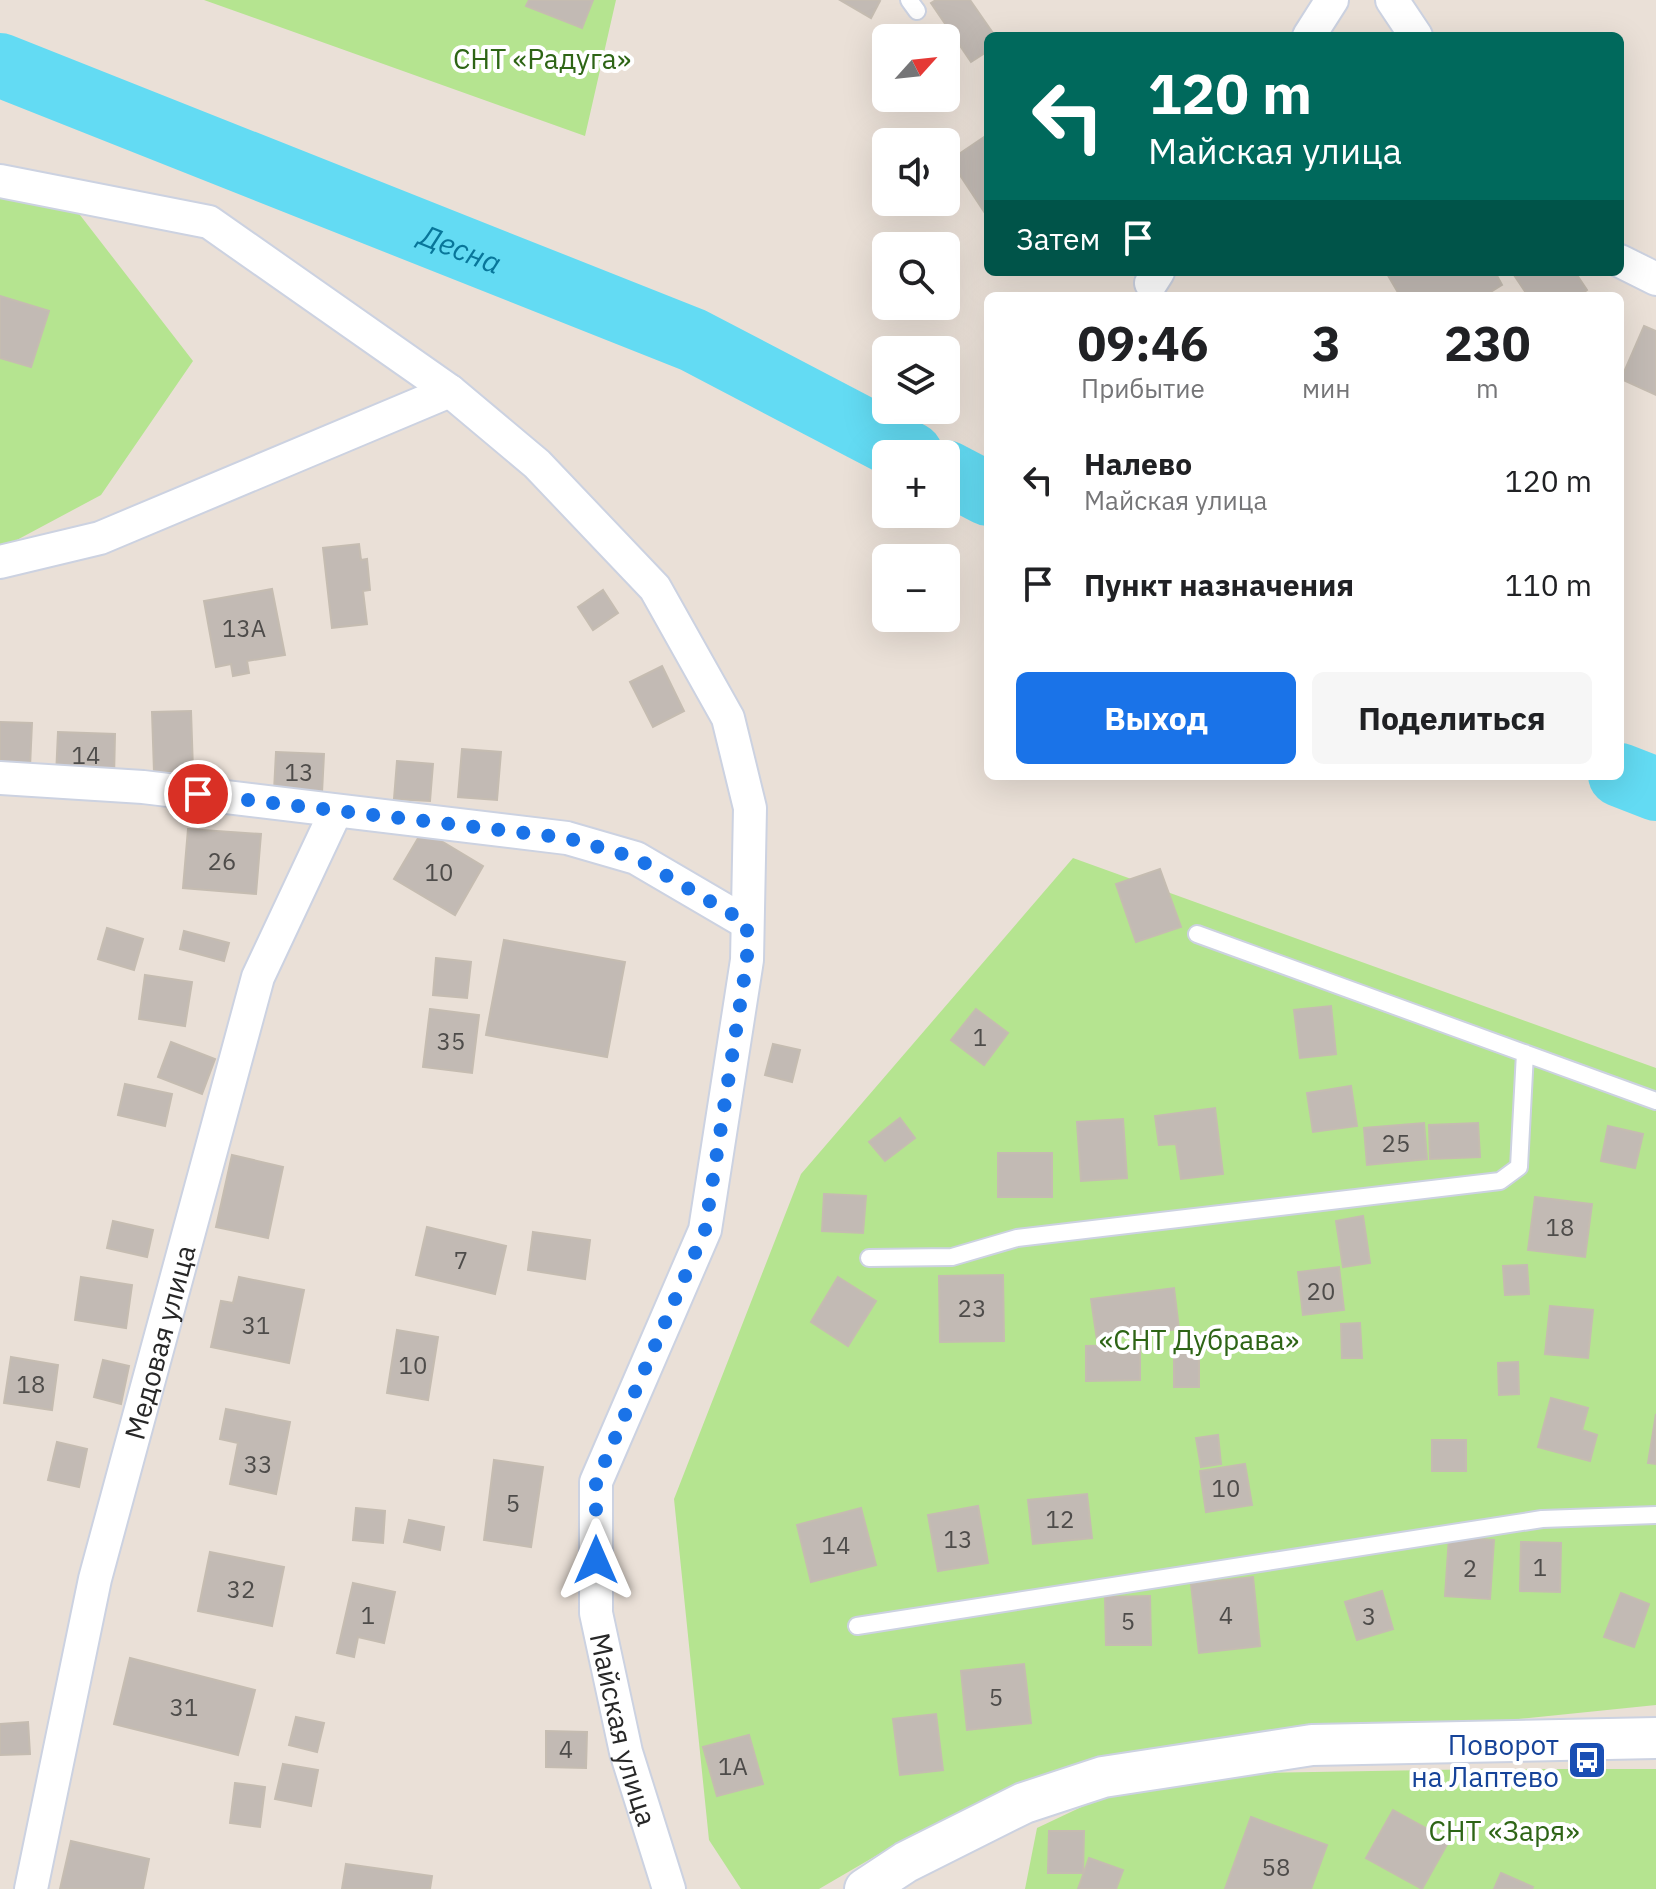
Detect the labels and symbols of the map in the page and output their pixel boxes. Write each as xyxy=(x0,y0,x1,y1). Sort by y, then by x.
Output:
north arrow xyxy=(872,24,960,112)
park label: СНТ «Радуга» xyxy=(453,40,631,77)
water label: Десна xyxy=(412,213,508,282)
house number: 13А xyxy=(222,612,266,644)
house number: 14 xyxy=(72,739,100,771)
house number: 13 xyxy=(285,756,313,788)
pin xyxy=(164,760,232,828)
house number: 26 xyxy=(208,845,236,877)
house number: 10 xyxy=(425,856,453,888)
house number: 1 xyxy=(973,1021,987,1053)
house number: 35 xyxy=(437,1025,465,1057)
house number: 25 xyxy=(1382,1127,1410,1159)
house number: 18 xyxy=(1546,1211,1574,1243)
street label: Медовая улица xyxy=(115,1241,203,1444)
house number: 7 xyxy=(454,1244,468,1276)
house number: 20 xyxy=(1307,1275,1335,1307)
house number: 23 xyxy=(958,1292,986,1324)
house number: 31 xyxy=(242,1309,270,1341)
park label: «СНТ Дубрава» xyxy=(1099,1321,1299,1358)
house number: 10 xyxy=(399,1349,427,1381)
house number: 18 xyxy=(17,1368,45,1400)
house number: 33 xyxy=(244,1448,272,1480)
house number: 10 xyxy=(1212,1472,1240,1504)
house number: 5 xyxy=(506,1487,520,1519)
house number: 12 xyxy=(1046,1503,1074,1535)
position arrow xyxy=(554,1518,638,1602)
house number: 13 xyxy=(944,1523,972,1555)
house number: 14 xyxy=(822,1529,850,1561)
house number: 1 xyxy=(1533,1551,1547,1583)
house number: 2 xyxy=(1463,1552,1477,1584)
house number: 32 xyxy=(227,1573,255,1605)
house number: 1 xyxy=(361,1599,375,1631)
house number: 4 xyxy=(1219,1599,1233,1631)
house number: 3 xyxy=(1362,1600,1376,1632)
house number: 5 xyxy=(1121,1605,1135,1637)
street label: Майская улица xyxy=(582,1629,666,1830)
house number: 5 xyxy=(989,1681,1003,1713)
house number: 31 xyxy=(170,1691,198,1723)
place label: Поворот на Лаптево xyxy=(1411,1726,1559,1795)
house number: 4 xyxy=(559,1733,573,1765)
bus stop icon: Поворот на Лаптево xyxy=(1566,1739,1608,1781)
house number: 1А xyxy=(718,1750,748,1782)
park label: СНТ «Заря» xyxy=(1428,1812,1580,1849)
house number: 58 xyxy=(1262,1851,1290,1883)

